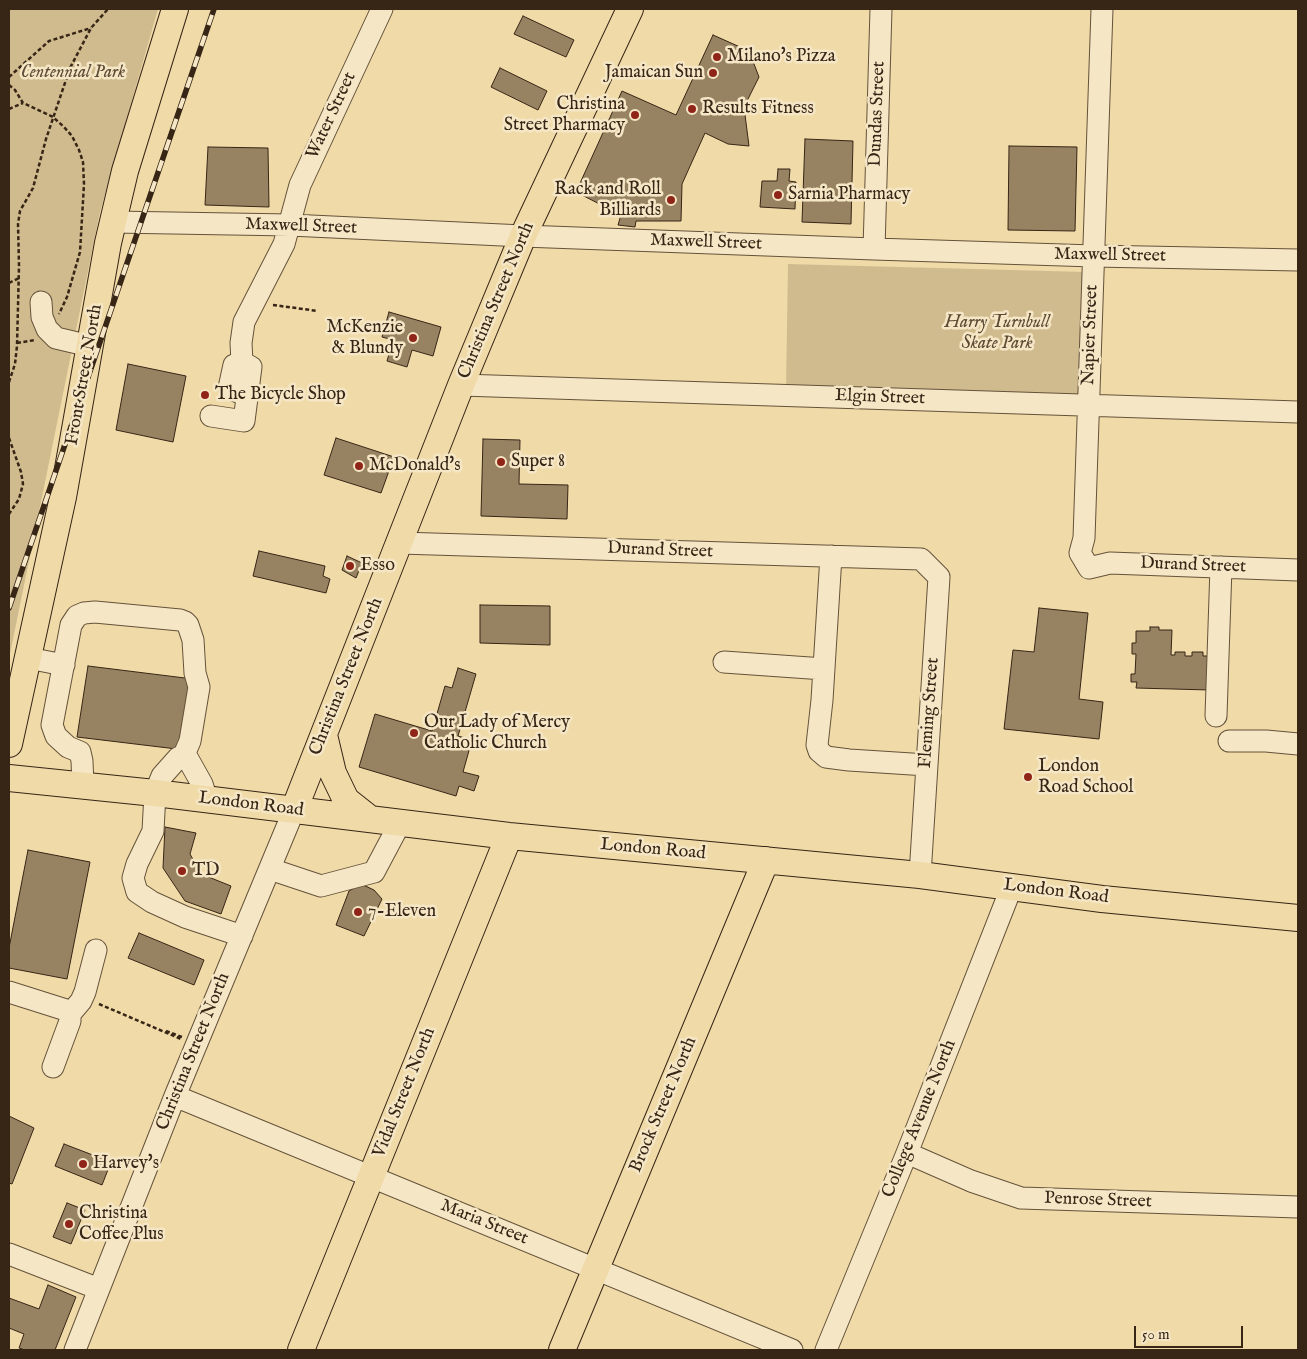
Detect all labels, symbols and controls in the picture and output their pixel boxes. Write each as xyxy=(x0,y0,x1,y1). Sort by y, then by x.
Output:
place label: Milano's Pizza xyxy=(727,46,836,68)
marker: Milano's Pizza xyxy=(711,51,723,63)
street label: Dundas Street xyxy=(865,61,891,167)
park label: Centennial Park xyxy=(21,62,125,84)
place label: Jamaican Sun xyxy=(605,62,703,84)
marker: Jamaican Sun xyxy=(707,67,719,79)
street label: Water Street xyxy=(302,69,362,163)
place label: Christina Street Pharmacy xyxy=(504,94,625,136)
place label: Results Fitness xyxy=(702,98,814,120)
marker: Results Fitness xyxy=(686,103,698,115)
marker: Christina Street Pharmacy xyxy=(629,109,641,121)
place label: Rack and Roll Billiards xyxy=(554,179,661,222)
place label: Sarnia Pharmacy xyxy=(788,184,910,206)
marker: Sarnia Pharmacy xyxy=(772,189,784,201)
marker: Rack and Roll Billiards xyxy=(665,194,677,206)
street label: Maxwell Street xyxy=(245,214,357,240)
street label: Christina Street North xyxy=(454,219,540,383)
street label: Maxwell Street xyxy=(650,230,762,256)
street label: Maxwell Street xyxy=(1054,244,1166,268)
street label: Napier Street xyxy=(1078,284,1104,386)
street label: Front Street North xyxy=(62,303,108,447)
park label: Harry Turnbull Skate Park xyxy=(945,312,1049,354)
place label: McKenzie & Blundy xyxy=(326,317,403,359)
marker: McKenzie & Blundy xyxy=(407,332,419,344)
place label: The Bicycle Shop xyxy=(215,384,346,406)
street label: Elgin Street xyxy=(835,386,925,410)
marker: The Bicycle Shop xyxy=(199,389,211,401)
place label: Super 8 xyxy=(511,451,565,473)
place label: McDonald's xyxy=(369,455,461,477)
marker: Super 8 xyxy=(495,456,507,468)
marker: McDonald's xyxy=(353,460,365,472)
street label: Durand Street xyxy=(607,538,713,564)
street label: Durand Street xyxy=(1140,553,1246,579)
place label: Esso xyxy=(360,555,395,577)
marker: Esso xyxy=(344,560,356,572)
street label: Christina Street North xyxy=(305,595,389,759)
street label: Fleming Street xyxy=(915,657,945,769)
place label: Our Lady of Mercy Catholic Church xyxy=(424,712,570,754)
marker: Our Lady of Mercy Catholic Church xyxy=(408,727,420,739)
place label: London Road School xyxy=(1038,756,1133,799)
marker: London Road School xyxy=(1022,771,1034,783)
street label: London Road xyxy=(197,788,305,822)
street label: London Road xyxy=(599,835,707,865)
place label: TD xyxy=(192,860,220,882)
marker: TD xyxy=(176,865,188,877)
street label: London Road xyxy=(1002,875,1110,909)
place label: 7-Eleven xyxy=(368,901,436,923)
marker: 7-Eleven xyxy=(352,906,364,918)
street label: Christina Street North xyxy=(152,970,236,1134)
street label: Vidal Street North xyxy=(369,1025,441,1161)
street label: Brock Street North xyxy=(626,1034,702,1176)
street label: College Avenue North xyxy=(878,1037,962,1201)
place label: Harvey's xyxy=(93,1153,159,1175)
marker: Harvey's xyxy=(77,1158,89,1170)
street label: Penrose Street xyxy=(1044,1188,1152,1214)
street label: Maria Street xyxy=(437,1196,531,1250)
place label: Christina Coffee Plus xyxy=(79,1203,164,1246)
marker: Christina Coffee Plus xyxy=(63,1218,75,1230)
scale bar xyxy=(1137,1316,1246,1348)
text: 50 m xyxy=(1142,1325,1170,1344)

